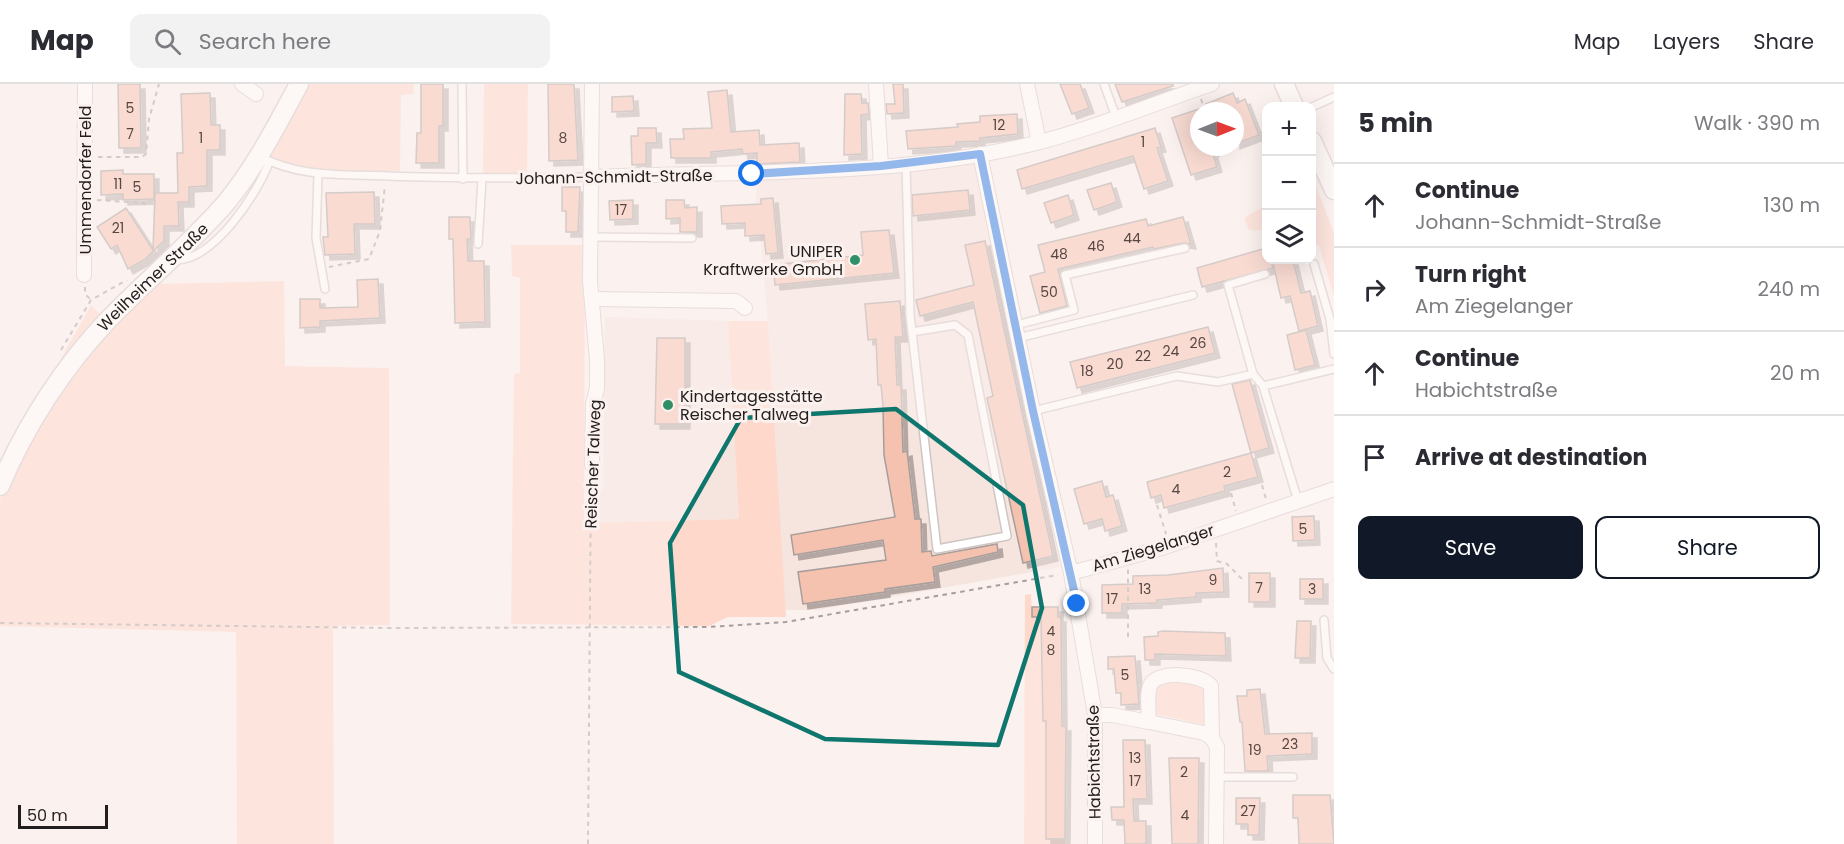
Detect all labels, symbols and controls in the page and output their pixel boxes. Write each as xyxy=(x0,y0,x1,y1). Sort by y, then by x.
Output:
search box xyxy=(130,14,550,68)
text: Map xyxy=(30,21,94,60)
icon: search xyxy=(151,25,184,58)
text: Search here xyxy=(199,26,331,57)
text: Map xyxy=(1574,27,1620,56)
text: Layers xyxy=(1653,27,1720,56)
text: Share xyxy=(1753,27,1814,56)
house number: 5 xyxy=(126,98,134,118)
north arrow xyxy=(1190,102,1244,156)
map controls xyxy=(1262,102,1316,264)
button: + xyxy=(1262,102,1316,156)
street label: Ummendorfer Feld xyxy=(74,105,97,255)
text: 5 min xyxy=(1358,105,1433,141)
text: Walk · 390 m xyxy=(1694,109,1820,137)
house number: 12 xyxy=(993,115,1005,135)
house number: 7 xyxy=(126,124,134,144)
house number: 1 xyxy=(199,128,203,148)
house number: 8 xyxy=(559,128,568,148)
house number: 1 xyxy=(1141,132,1145,152)
button: − xyxy=(1262,156,1316,210)
route start xyxy=(738,160,764,186)
street label: Johann-Schmidt-Straße xyxy=(515,164,713,190)
house number: 11 xyxy=(114,174,122,194)
text: Continue xyxy=(1415,175,1519,206)
house number: 5 xyxy=(133,177,141,197)
icon: ahead xyxy=(1358,189,1391,222)
text: 130 m xyxy=(1763,191,1820,219)
house number: 17 xyxy=(615,200,627,220)
text: Johann-Schmidt-Straße xyxy=(1415,208,1661,236)
button: layers xyxy=(1262,210,1316,264)
street label: Weilheimer Straße xyxy=(92,217,213,336)
house number: 21 xyxy=(112,218,124,238)
house number: 44 xyxy=(1123,228,1141,248)
house number: 46 xyxy=(1087,236,1105,256)
place label: UNIPER Kraftwerke GmbH xyxy=(703,240,843,281)
house number: 48 xyxy=(1050,244,1068,264)
marker: UNIPER Kraftwerke GmbH xyxy=(848,253,862,267)
text: Turn right xyxy=(1415,259,1526,290)
icon: right xyxy=(1358,273,1391,306)
text: 240 m xyxy=(1757,275,1820,303)
house number: 50 xyxy=(1040,282,1058,302)
text: Am Ziegelanger xyxy=(1415,292,1573,320)
house number: 26 xyxy=(1190,333,1207,353)
house number: 24 xyxy=(1163,341,1180,361)
text: Continue xyxy=(1415,343,1519,374)
house number: 22 xyxy=(1135,346,1151,366)
house number: 20 xyxy=(1107,354,1123,374)
icon: ahead xyxy=(1358,357,1391,390)
text: 20 m xyxy=(1770,359,1820,387)
house number: 18 xyxy=(1080,361,1094,381)
text: Habichtstraße xyxy=(1415,376,1558,404)
place label: Kindertagesstätte Reischer Talweg xyxy=(680,385,823,426)
marker: Kindertagesstätte Reischer Talweg xyxy=(661,398,675,412)
street label: Reischer Talweg xyxy=(579,399,607,529)
icon: arrive xyxy=(1358,441,1391,474)
text: Arrive at destination xyxy=(1415,442,1647,473)
house number: 2 xyxy=(1223,462,1231,482)
house number: 4 xyxy=(1172,479,1181,499)
button: Save xyxy=(1358,516,1583,579)
button: Share xyxy=(1595,516,1820,579)
street label: Am Ziegelanger xyxy=(1089,519,1217,577)
house number: 5 xyxy=(1299,519,1307,539)
house number: 9 xyxy=(1209,570,1217,590)
house number: 7 xyxy=(1255,578,1263,598)
house number: 13 xyxy=(1139,579,1151,599)
house number: 3 xyxy=(1308,579,1316,599)
house number: 17 xyxy=(1106,589,1118,609)
route end xyxy=(1063,590,1089,616)
house number: 4 xyxy=(1047,621,1056,641)
house number: 8 xyxy=(1047,640,1056,660)
house number: 5 xyxy=(1121,665,1129,685)
street label: Habichtstraße xyxy=(1082,705,1106,819)
house number: 23 xyxy=(1282,734,1298,754)
house number: 19 xyxy=(1248,740,1262,760)
house number: 13 xyxy=(1129,748,1141,768)
house number: 2 xyxy=(1180,762,1188,782)
house number: 17 xyxy=(1129,771,1141,791)
house number: 27 xyxy=(1240,801,1256,821)
scale bar xyxy=(18,802,108,830)
text: 50 m xyxy=(27,804,68,827)
house number: 4 xyxy=(1181,805,1190,825)

